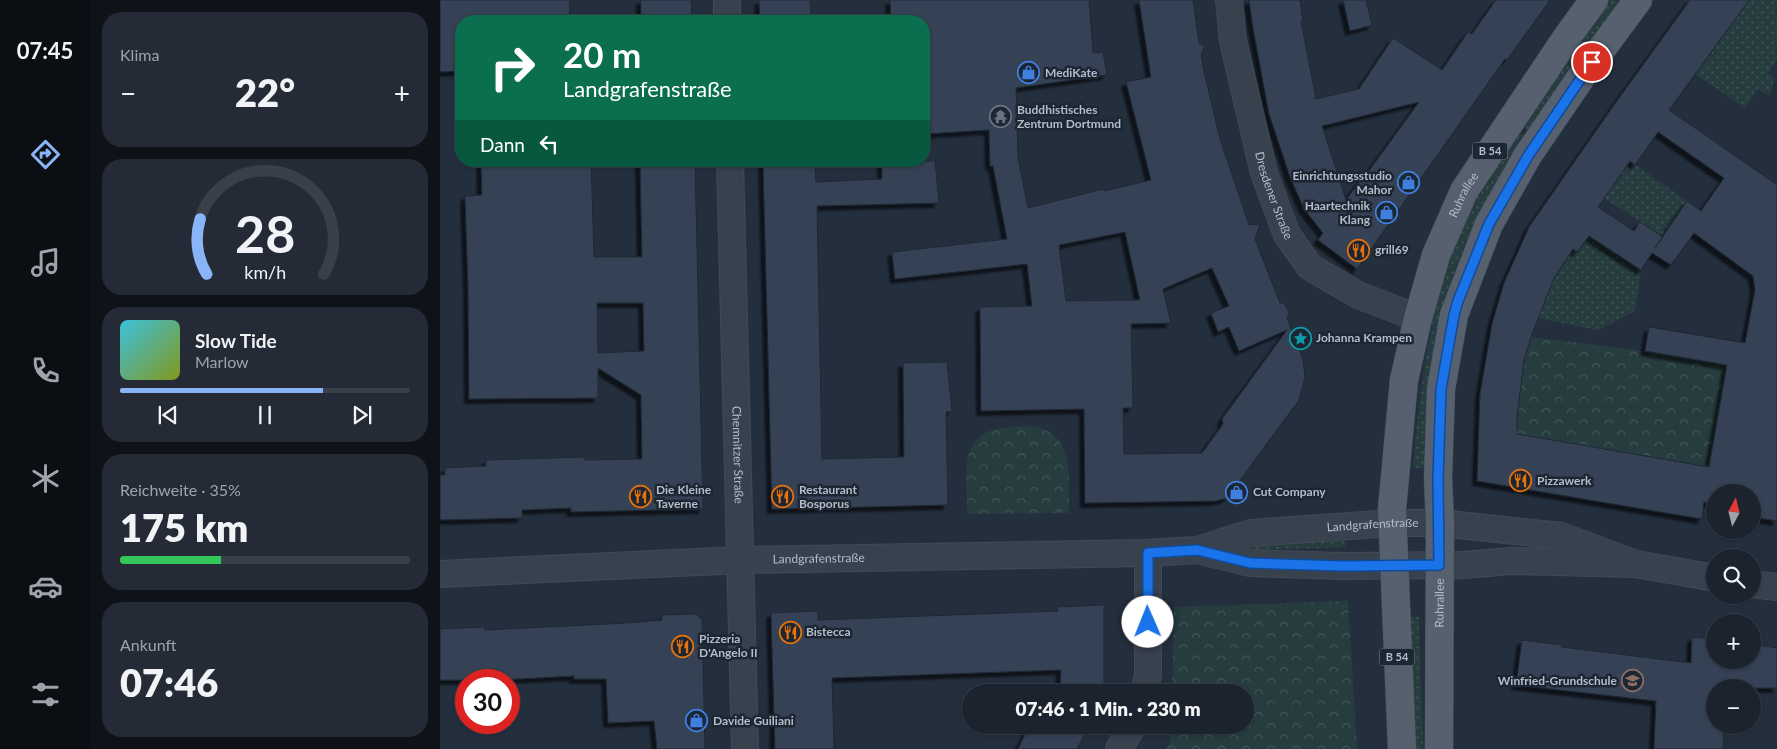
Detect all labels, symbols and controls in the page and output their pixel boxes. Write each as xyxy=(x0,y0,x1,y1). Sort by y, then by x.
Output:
text: 20 m xyxy=(563,33,641,75)
icon: right xyxy=(480,35,545,100)
text: 07:45 xyxy=(17,37,73,64)
pin xyxy=(1571,41,1613,83)
text: Klima xyxy=(120,45,159,64)
icon: arrive xyxy=(1578,48,1606,76)
shop icon: MediKate xyxy=(1017,61,1041,85)
place label: MediKate xyxy=(1045,65,1098,80)
text: 22° xyxy=(235,69,295,115)
text: Landgrafenstraße xyxy=(563,75,732,102)
text: − xyxy=(120,76,136,110)
text: + xyxy=(394,76,410,110)
place label: Buddhistisches Zentrum Dortmund xyxy=(1017,102,1121,131)
temple icon: Buddhistisches Zentrum Dortmund xyxy=(989,105,1013,129)
icon: left xyxy=(535,130,563,158)
text: Dann xyxy=(480,133,525,156)
icon: directions xyxy=(28,137,63,172)
road number: B 54 xyxy=(1472,142,1508,160)
street label: Dresdener Straße xyxy=(1252,150,1296,242)
place label: Einrichtungsstudio Mahor xyxy=(1292,168,1393,197)
street label: Ruhrallee xyxy=(1445,169,1481,220)
shop icon: Einrichtungsstudio Mahor xyxy=(1396,171,1420,195)
place label: Haartechnik Klang xyxy=(1305,198,1371,227)
shop icon: Haartechnik Klang xyxy=(1374,201,1398,225)
text: 28 xyxy=(235,202,295,264)
restaurant icon: grill69 xyxy=(1347,238,1371,262)
place label: grill69 xyxy=(1375,242,1409,257)
icon: music xyxy=(28,245,63,280)
text: km/h xyxy=(244,261,286,283)
place icon: Johanna Krampen xyxy=(1288,326,1312,350)
text: Slow Tide xyxy=(195,329,277,352)
place label: Johanna Krampen xyxy=(1316,330,1412,345)
text: Marlow xyxy=(195,352,249,371)
icon: phone xyxy=(28,353,63,388)
icon: previous xyxy=(154,401,182,429)
icon: pause xyxy=(251,401,279,429)
icon: next xyxy=(348,401,376,429)
street label: Chemnitzer Straße xyxy=(729,406,747,504)
icon: climate xyxy=(28,461,63,496)
restaurant icon: Pizzawerk xyxy=(1509,469,1533,493)
place label: Pizzawerk xyxy=(1537,473,1592,488)
text: Reichweite · 35% xyxy=(120,480,241,499)
shop icon: Cut Company xyxy=(1225,480,1249,504)
place label: Die Kleine Taverne xyxy=(656,482,712,511)
place label: Restaurant Bosporus xyxy=(799,482,857,511)
place label: Cut Company xyxy=(1253,484,1326,499)
north arrow xyxy=(1706,484,1761,539)
map controls xyxy=(1706,484,1761,734)
restaurant icon: Die Kleine Taverne xyxy=(628,485,652,509)
restaurant icon: Restaurant Bosporus xyxy=(771,485,795,509)
text: 175 km xyxy=(120,504,248,550)
street label: Landgrafenstraße xyxy=(1326,515,1419,535)
button: search xyxy=(1706,549,1761,604)
street label: Landgrafenstraße xyxy=(772,550,865,566)
icon: car xyxy=(28,569,63,604)
street label: Ruhrallee xyxy=(1432,578,1447,628)
position arrow xyxy=(1121,595,1173,647)
button: + xyxy=(1706,614,1761,669)
restaurant icon: Bistecca xyxy=(778,620,802,644)
place label: Bistecca xyxy=(806,624,851,639)
place label: Pizzeria D'Angelo II xyxy=(699,631,758,660)
restaurant icon: Pizzeria D'Angelo II xyxy=(671,634,695,658)
text: Ankunft xyxy=(120,635,177,654)
road number: B 54 xyxy=(1380,649,1414,666)
text: 07:46 xyxy=(120,659,218,705)
speed limit sign: 30 xyxy=(455,669,520,734)
school or university icon: Winfried-Grundschule xyxy=(1621,669,1645,693)
place label: Winfried-Grundschule xyxy=(1498,673,1618,688)
icon: filters xyxy=(28,677,63,712)
button: − xyxy=(1706,679,1761,734)
text: 07:46 · 1 Min. · 230 m xyxy=(1015,697,1201,720)
shop icon: Davide Guiliani xyxy=(685,709,709,733)
place label: Davide Guiliani xyxy=(713,713,794,728)

